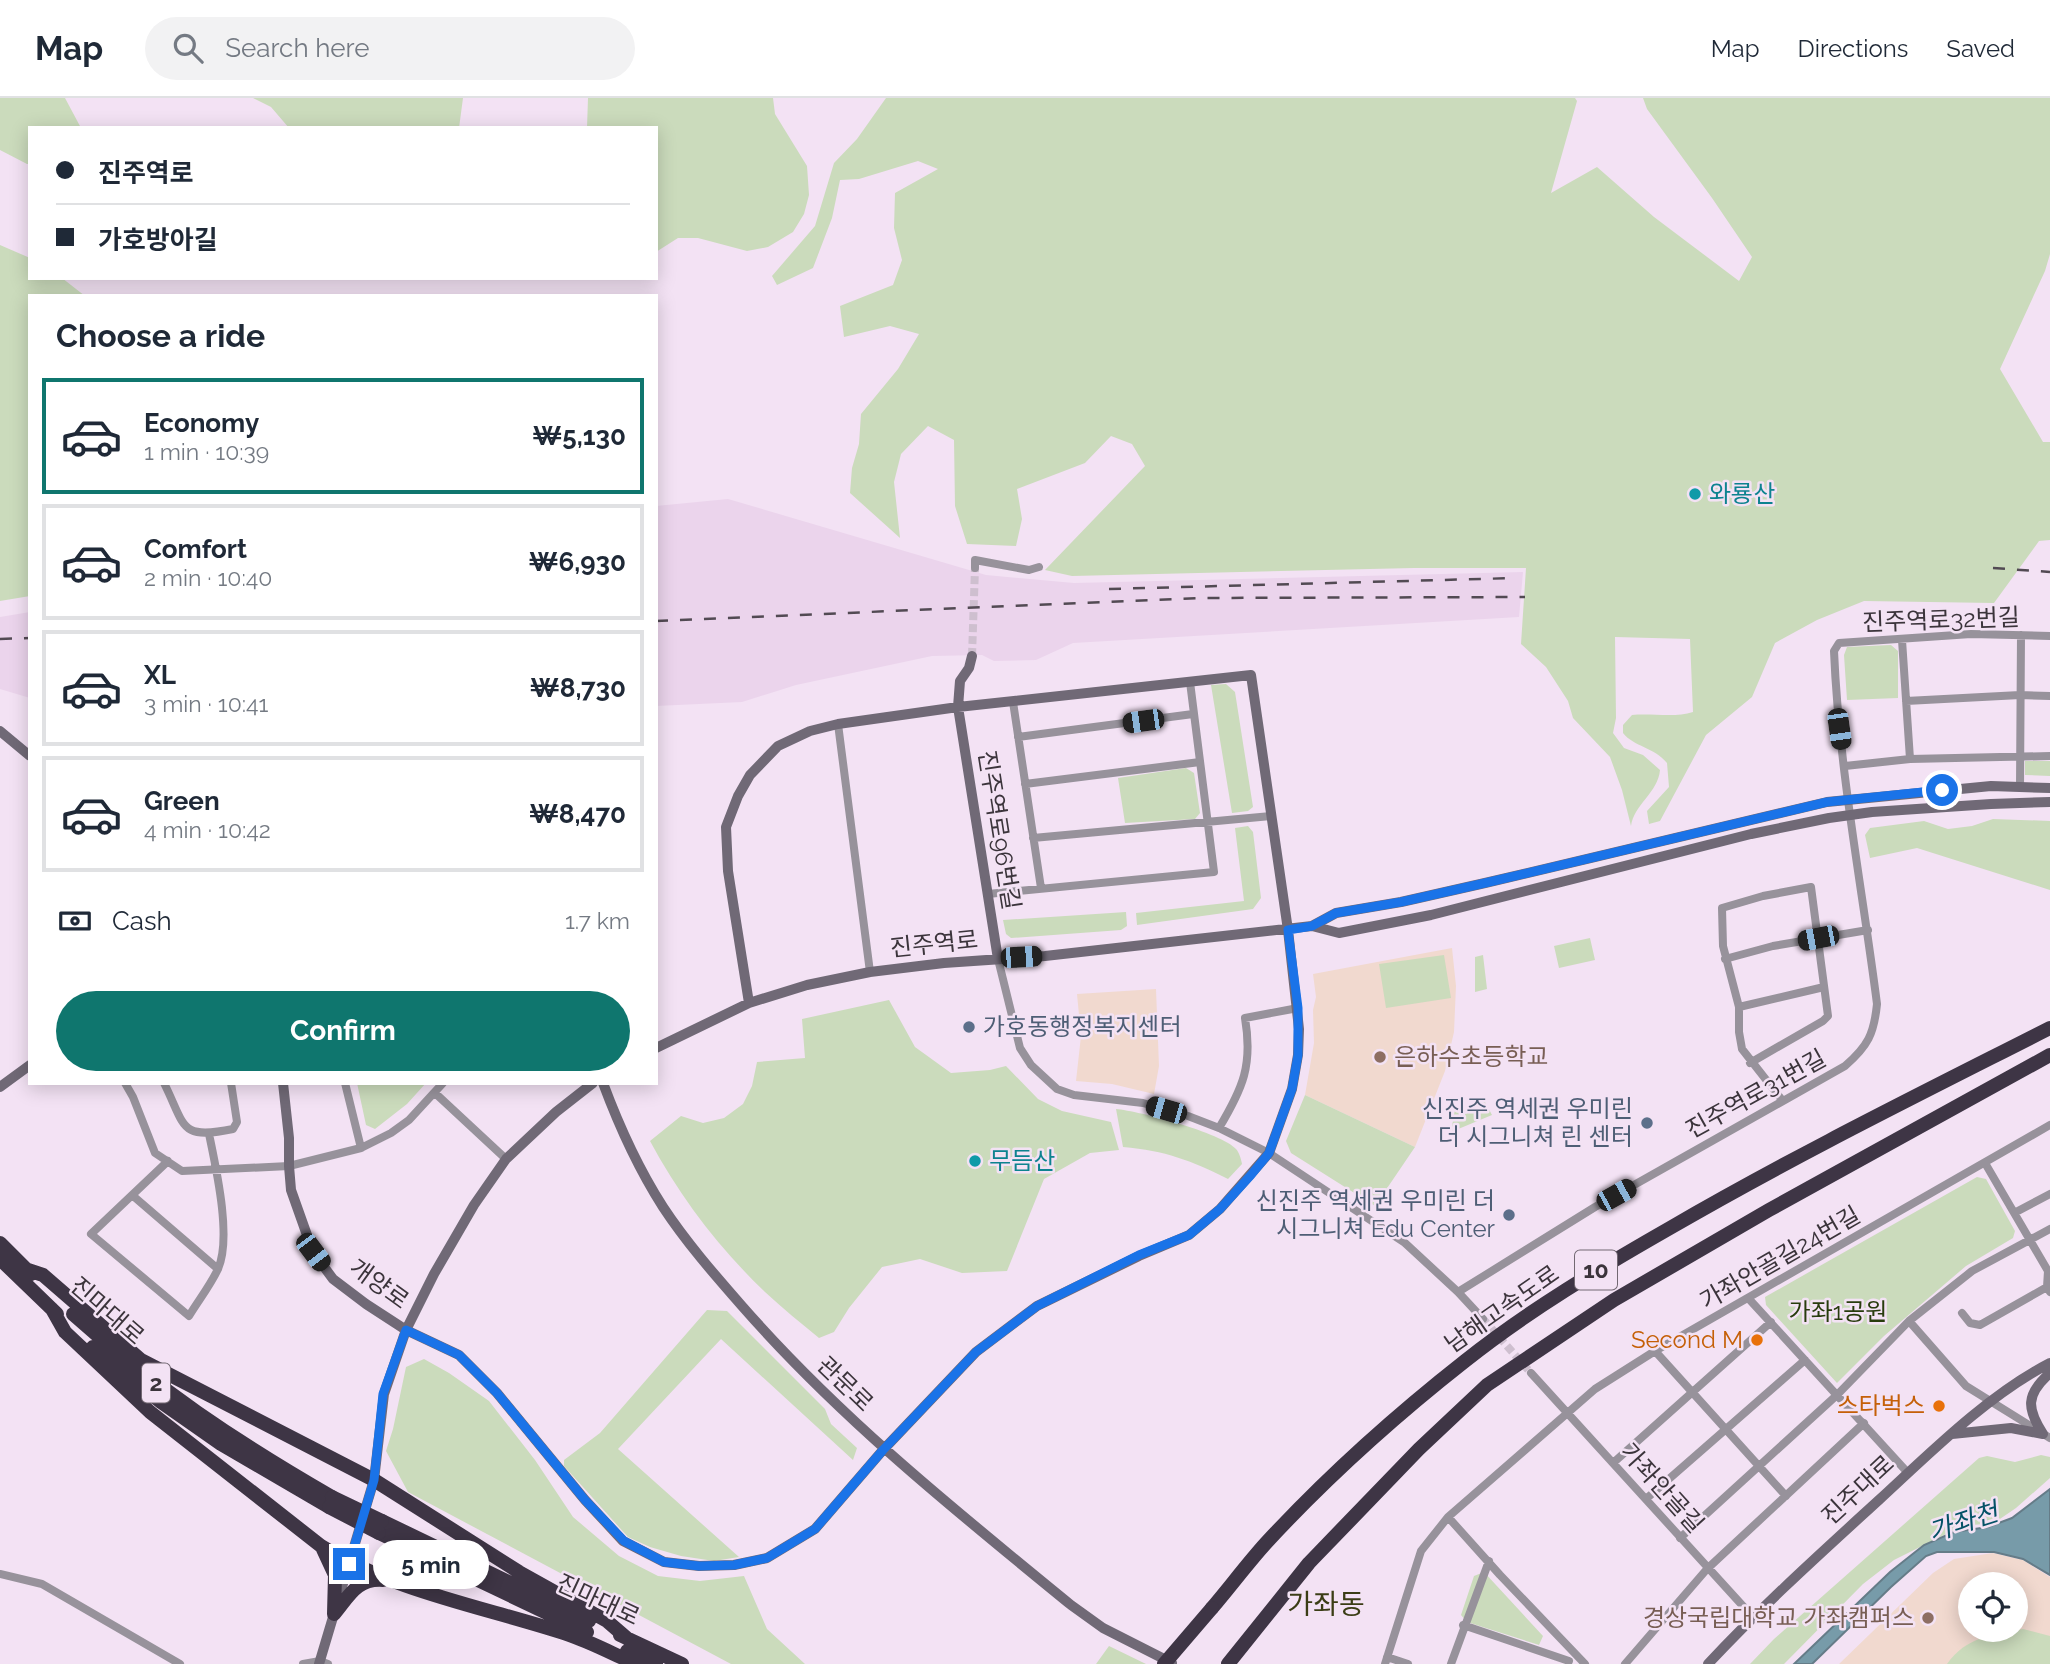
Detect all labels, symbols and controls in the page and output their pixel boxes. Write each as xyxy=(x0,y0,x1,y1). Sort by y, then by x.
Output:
search box xyxy=(145,17,635,80)
text: Map xyxy=(35,29,103,68)
icon: search xyxy=(169,29,207,67)
text: Search here xyxy=(225,33,370,63)
text: Map xyxy=(1711,34,1760,63)
text: Directions xyxy=(1798,34,1908,63)
text: Saved xyxy=(1946,34,2015,63)
text: 진주역로 xyxy=(98,158,194,188)
text: 가호방아길 xyxy=(98,225,218,255)
text: Choose a ride xyxy=(56,317,265,354)
icon: car xyxy=(60,405,123,468)
text: Economy xyxy=(144,408,259,438)
text: ₩5,130 xyxy=(532,421,626,451)
text: 1 min · 10:39 xyxy=(144,438,269,465)
place label: 와룡산 xyxy=(1709,479,1775,508)
marker: 와룡산 xyxy=(1687,486,1703,502)
icon: car xyxy=(60,531,123,594)
text: Comfort xyxy=(144,534,247,564)
text: ₩6,930 xyxy=(528,547,626,577)
text: 2 min · 10:40 xyxy=(144,564,272,591)
street label: 진주역로32번길 xyxy=(1862,602,2020,637)
icon: car xyxy=(60,657,123,720)
text: XL xyxy=(144,660,176,690)
text: ₩8,730 xyxy=(530,673,626,703)
text: 3 min · 10:41 xyxy=(144,690,268,717)
car xyxy=(1826,707,1853,751)
car xyxy=(1121,708,1166,734)
street label: 진주역로96번길 xyxy=(973,748,1026,912)
route start xyxy=(1926,774,1958,806)
icon: car xyxy=(60,783,123,846)
text: Green xyxy=(144,786,220,816)
text: ₩8,470 xyxy=(529,799,626,829)
text: 4 min · 10:42 xyxy=(144,816,271,843)
icon: cash xyxy=(56,902,94,940)
text: Cash xyxy=(112,906,172,936)
text: 1.7 km xyxy=(565,907,630,934)
street label: 진주역로 xyxy=(889,924,979,963)
car xyxy=(1796,924,1841,952)
car xyxy=(1000,945,1043,969)
button: Confirm xyxy=(56,991,630,1071)
place label: 가호동행정복지센터 xyxy=(983,1012,1182,1041)
marker: 가호동행정복지센터 xyxy=(961,1019,977,1035)
place label: 은하수초등학교 xyxy=(1394,1042,1549,1071)
street label: 진주역로31번길 xyxy=(1681,1043,1831,1144)
marker: 은하수초등학교 xyxy=(1372,1049,1388,1065)
car xyxy=(1143,1094,1190,1126)
place label: 신진주 역세권 우미린 더 시그니쳐 린 센터 xyxy=(1422,1094,1633,1151)
marker: 신진주 역세권 우미린 더 시그니쳐 린 센터 xyxy=(1639,1115,1655,1131)
place label: 무듬산 xyxy=(989,1146,1055,1175)
marker: 무듬산 xyxy=(967,1153,983,1169)
car xyxy=(1593,1176,1640,1214)
place label: 신진주 역세권 우미린 더 시그니쳐 Edu Center xyxy=(1256,1186,1496,1243)
street label: 가좌안골길24번길 xyxy=(1694,1200,1865,1315)
marker: 신진주 역세권 우미린 더 시그니쳐 Edu Center xyxy=(1501,1207,1517,1223)
car xyxy=(292,1229,335,1275)
road number: 10 xyxy=(1575,1250,1617,1289)
street label: 개양로 xyxy=(344,1252,415,1315)
street label: 남해고속도로 xyxy=(1439,1259,1564,1358)
street label: 진마대로 xyxy=(64,1271,150,1351)
park label: 가좌1공원 xyxy=(1789,1297,1887,1326)
place label: Second M xyxy=(1631,1325,1743,1354)
marker: Second M xyxy=(1749,1332,1765,1348)
street label: 관문로 xyxy=(811,1350,879,1417)
road number: 2 xyxy=(142,1364,170,1402)
place label: 스타벅스 xyxy=(1837,1391,1925,1420)
marker: 스타벅스 xyxy=(1931,1398,1947,1414)
street label: 가좌안골길 xyxy=(1615,1437,1710,1538)
street label: 진주대로 xyxy=(1815,1449,1900,1530)
water label: 가좌천 xyxy=(1924,1496,2005,1547)
callout: 5 min xyxy=(374,1540,489,1588)
route end xyxy=(333,1548,365,1580)
text: 5 min xyxy=(401,1551,461,1578)
street label: 진마대로 xyxy=(552,1568,644,1631)
map controls xyxy=(1958,1572,2028,1642)
button: locate xyxy=(1958,1572,2028,1642)
district label: 가좌동 xyxy=(1287,1588,1365,1621)
place label: 경상국립대학교 가좌캠퍼스 xyxy=(1643,1603,1914,1632)
marker: 경상국립대학교 가좌캠퍼스 xyxy=(1920,1610,1936,1626)

